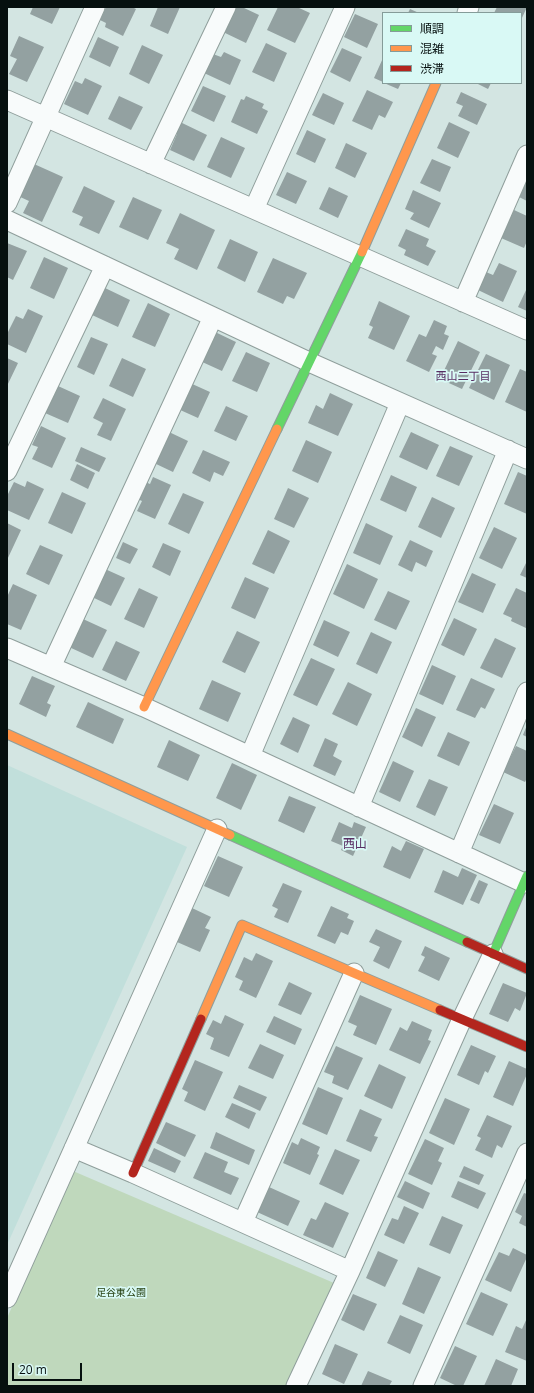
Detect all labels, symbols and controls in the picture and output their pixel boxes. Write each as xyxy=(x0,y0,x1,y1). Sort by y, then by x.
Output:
legend xyxy=(382,12,522,84)
text: 順調 xyxy=(420,20,444,37)
text: 混雑 xyxy=(420,40,444,57)
text: 渋滞 xyxy=(420,60,444,77)
district label: 西山二丁目 xyxy=(436,370,490,384)
district label: 西山 xyxy=(343,838,367,852)
park label: 足谷東公園 xyxy=(96,1287,146,1299)
scale bar xyxy=(14,1355,84,1381)
text: 20 m xyxy=(19,1361,47,1378)

